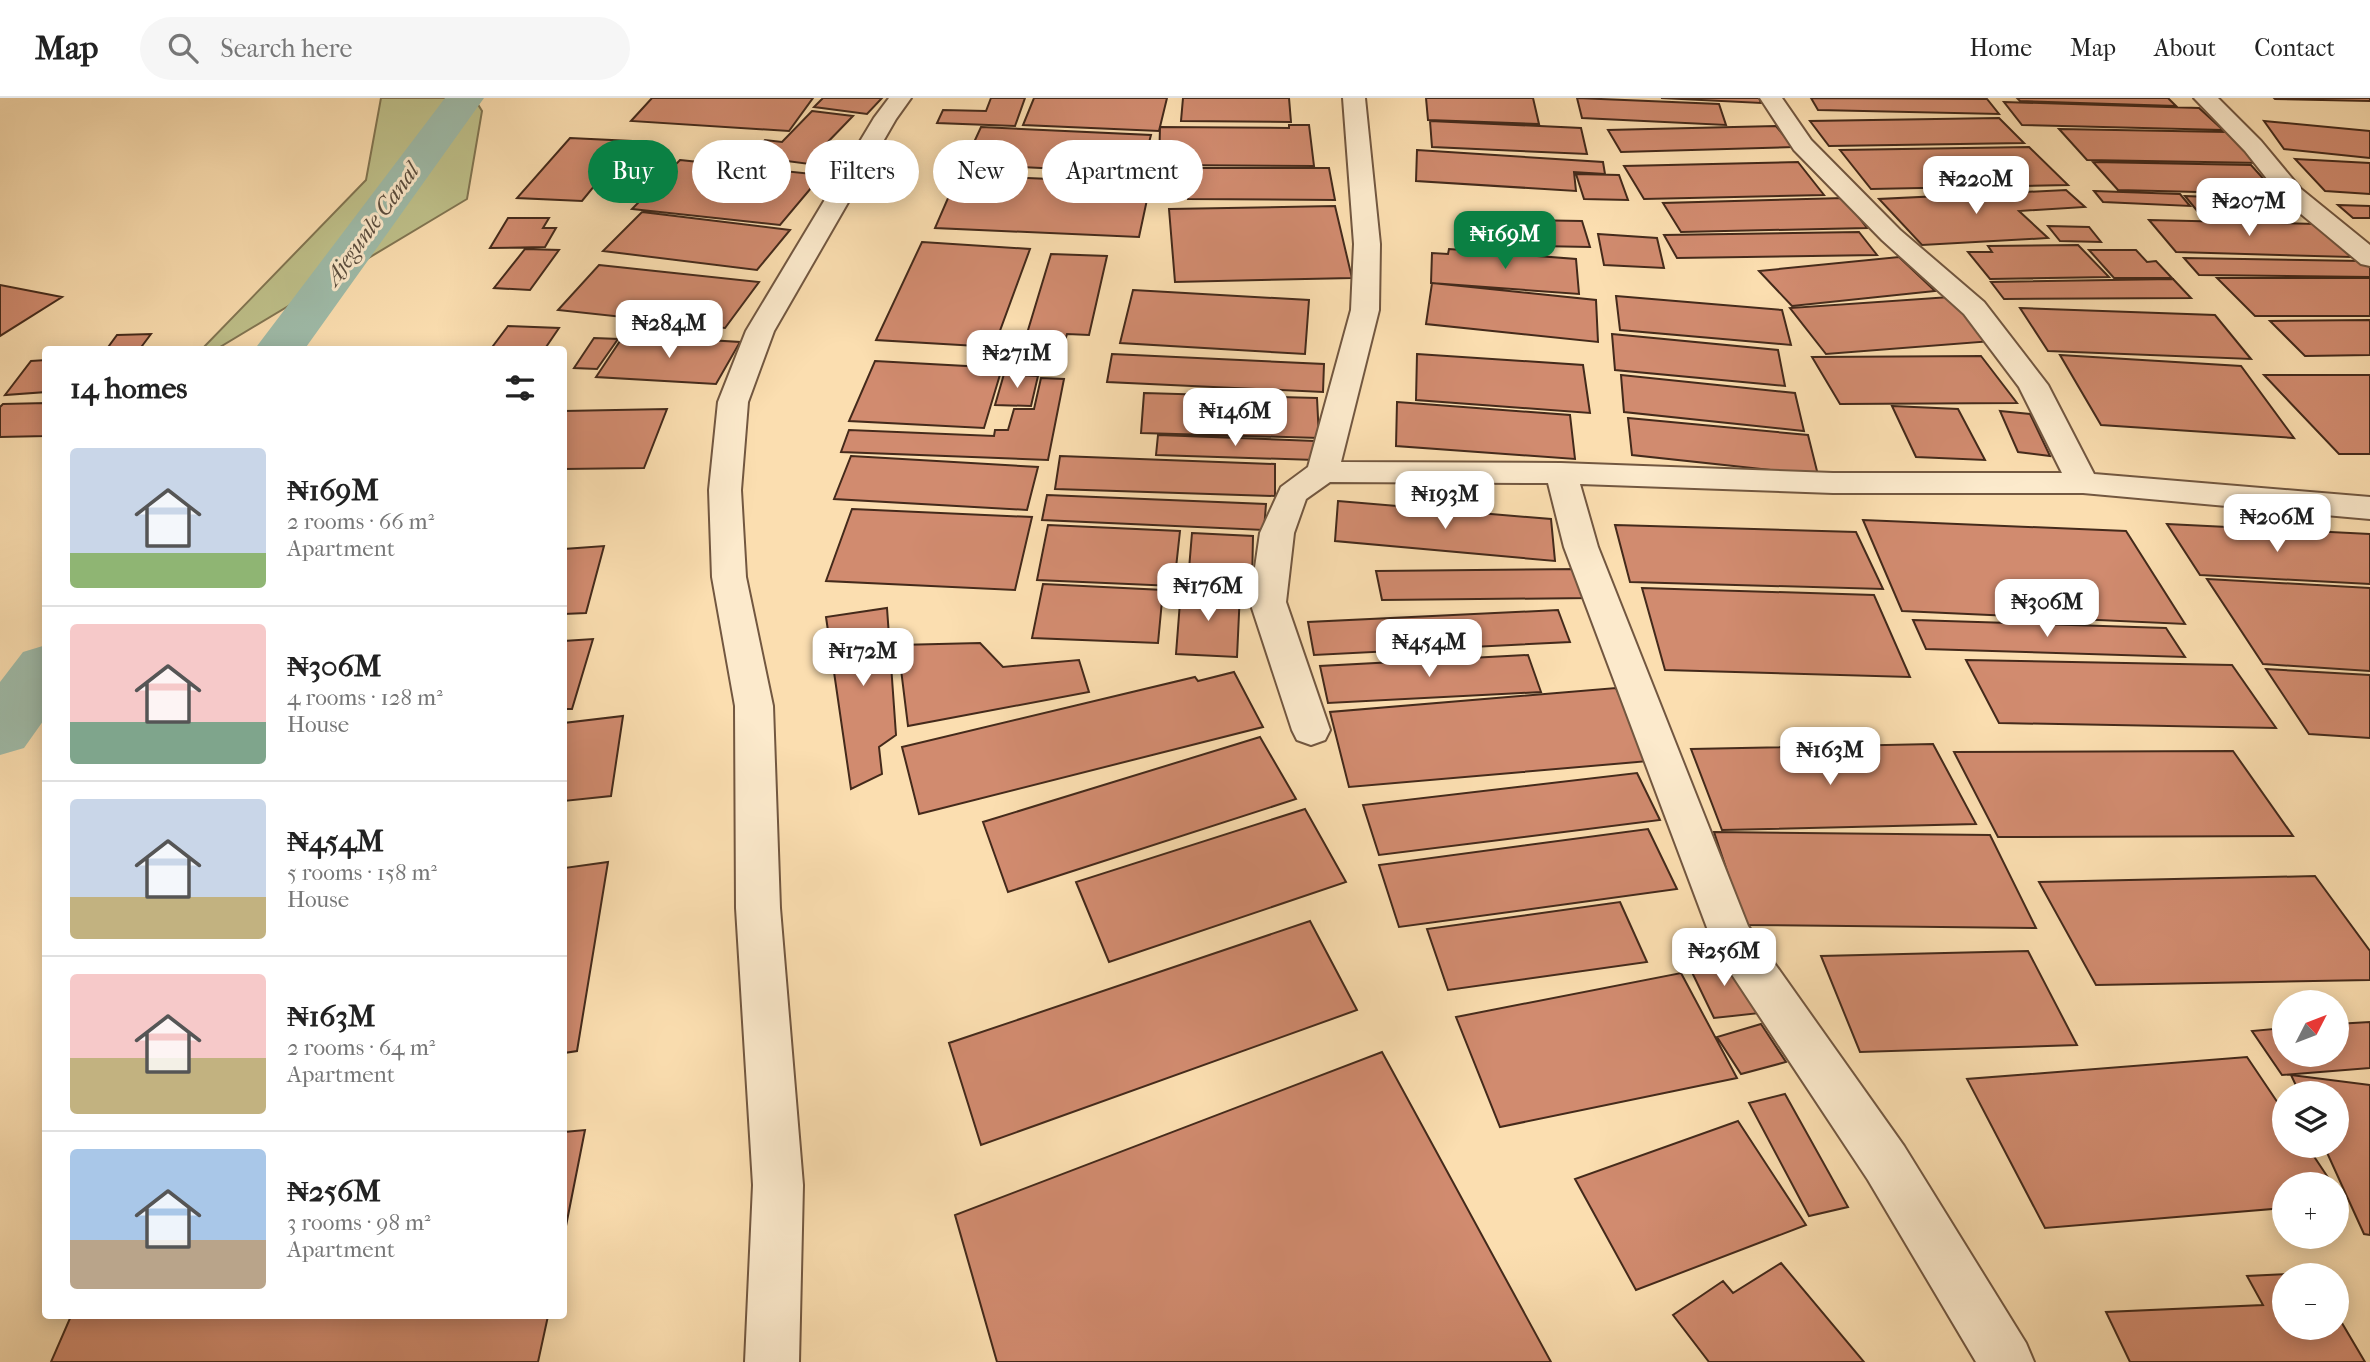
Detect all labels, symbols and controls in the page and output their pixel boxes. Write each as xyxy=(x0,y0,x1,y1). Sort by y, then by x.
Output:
search box xyxy=(140,17,630,80)
text: Map xyxy=(35,29,98,68)
icon: search xyxy=(164,29,202,67)
text: Search here xyxy=(220,33,352,64)
text: Home xyxy=(1970,34,2032,62)
text: Map xyxy=(2070,34,2116,62)
text: About xyxy=(2154,34,2216,62)
text: Contact xyxy=(2254,34,2335,62)
chip: Buy xyxy=(588,140,678,203)
chip: Rent xyxy=(692,140,791,203)
chip: Filters xyxy=(805,140,919,203)
chip: New xyxy=(933,140,1028,203)
chip: Apartment xyxy=(1042,140,1203,203)
water label: Ajegunle Canal xyxy=(317,156,426,292)
pin: ₦220M xyxy=(1927,156,2025,216)
text: ₦220M xyxy=(1939,165,2013,192)
pin: ₦207M xyxy=(2200,178,2298,238)
text: ₦207M xyxy=(2212,187,2286,214)
pin: ₦169M xyxy=(1456,212,1554,271)
text: ₦169M xyxy=(1470,220,1540,247)
pin: ₦284M xyxy=(620,300,718,360)
text: ₦284M xyxy=(632,309,706,336)
pin: ₦271M xyxy=(968,330,1066,390)
text: ₦271M xyxy=(983,339,1051,366)
icon: filters xyxy=(501,369,539,407)
text: 14 homes xyxy=(70,371,187,406)
pin: ₦146M xyxy=(1186,388,1284,448)
text: ₦146M xyxy=(1199,397,1271,424)
pin: ₦193M xyxy=(1396,472,1494,531)
text: ₦169M xyxy=(287,473,379,508)
icon: home xyxy=(126,476,210,560)
text: ₦193M xyxy=(1411,480,1479,507)
pin: ₦206M xyxy=(2228,494,2326,554)
text: ₦206M xyxy=(2240,503,2314,530)
text: 2 rooms · 66 m² xyxy=(287,508,434,535)
text: Apartment xyxy=(287,535,395,562)
pin: ₦176M xyxy=(1159,564,1257,623)
text: ₦176M xyxy=(1173,572,1243,599)
pin: ₦306M xyxy=(1998,580,2096,639)
text: ₦306M xyxy=(2011,588,2083,615)
pin: ₦454M xyxy=(1380,620,1478,679)
pin: ₦172M xyxy=(814,628,912,688)
text: ₦454M xyxy=(1392,628,1466,655)
text: ₦172M xyxy=(829,637,897,664)
text: ₦306M xyxy=(287,649,381,684)
icon: home xyxy=(126,652,210,736)
text: 4 rooms · 128 m² xyxy=(287,684,443,711)
text: House xyxy=(287,711,349,738)
pin: ₦163M xyxy=(1781,728,1879,787)
text: ₦163M xyxy=(1796,736,1864,763)
text: ₦454M xyxy=(287,824,384,859)
icon: home xyxy=(126,827,210,911)
text: 5 rooms · 158 m² xyxy=(287,859,437,886)
text: House xyxy=(287,886,349,913)
pin: ₦256M xyxy=(1675,928,1773,988)
text: ₦256M xyxy=(1688,937,1760,964)
north arrow xyxy=(2272,990,2348,1068)
map controls xyxy=(2272,990,2349,1340)
text: ₦163M xyxy=(287,999,375,1034)
icon: home xyxy=(126,1002,210,1086)
text: 2 rooms · 64 m² xyxy=(287,1034,435,1061)
text: Apartment xyxy=(287,1061,395,1088)
button: layers xyxy=(2272,1081,2349,1158)
button: + xyxy=(2272,1172,2349,1249)
text: ₦256M xyxy=(287,1174,381,1209)
icon: home xyxy=(126,1177,210,1261)
text: 3 rooms · 98 m² xyxy=(287,1209,431,1236)
text: Apartment xyxy=(287,1236,395,1263)
button: − xyxy=(2272,1263,2349,1340)

